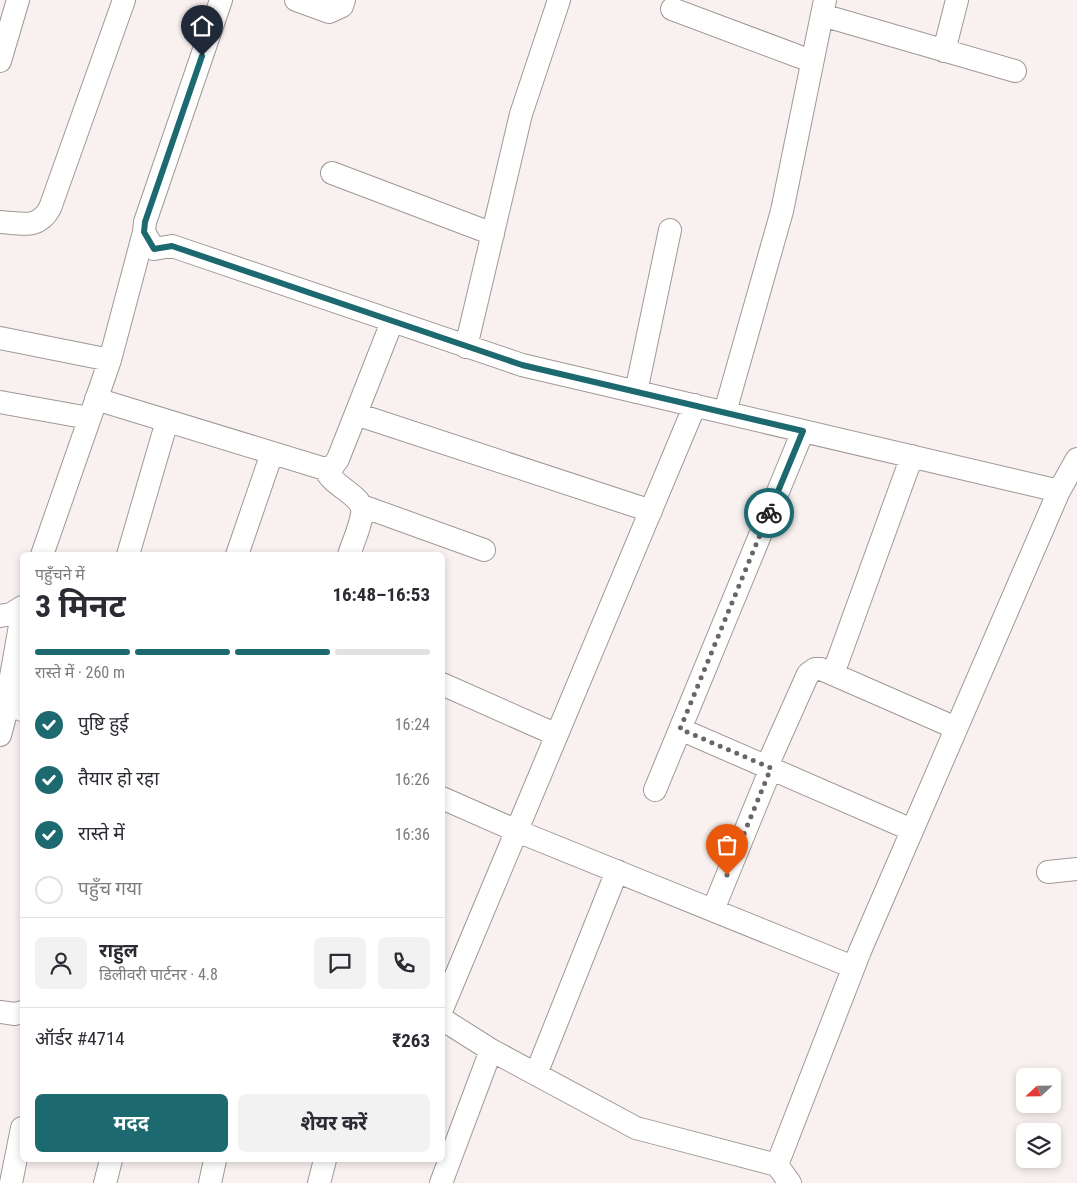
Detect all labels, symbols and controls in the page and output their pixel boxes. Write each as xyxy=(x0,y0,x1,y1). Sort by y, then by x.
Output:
pin xyxy=(181,5,223,56)
icon: home xyxy=(188,12,216,40)
courier xyxy=(744,488,794,538)
icon: bike xyxy=(755,499,783,527)
text: पहुँचने में xyxy=(35,565,85,584)
text: 16:48–16:53 xyxy=(332,583,430,606)
text: 3 मिनट xyxy=(35,587,126,625)
text: रास्ते में · 260 m xyxy=(35,663,125,682)
icon: check xyxy=(35,711,63,739)
text: पुष्टि हुई xyxy=(78,712,129,735)
text: 16:24 xyxy=(395,715,430,734)
icon: check xyxy=(35,766,63,794)
text: तैयार हो रहा xyxy=(78,767,159,790)
text: 16:26 xyxy=(395,770,430,789)
icon: check xyxy=(35,821,63,849)
text: रास्ते में xyxy=(78,822,125,845)
pin xyxy=(706,824,748,875)
text: 16:36 xyxy=(395,825,430,844)
icon: bag xyxy=(713,831,741,859)
text: पहुँच गया xyxy=(78,877,142,900)
button: person xyxy=(35,937,87,989)
button: chat xyxy=(314,937,366,989)
button: phone xyxy=(378,937,430,989)
text: राहुल xyxy=(99,939,138,962)
text: डिलीवरी पार्टनर · 4.8 xyxy=(99,965,218,984)
text: ऑर्डर #4714 xyxy=(35,1027,125,1050)
text: ₹263 xyxy=(392,1029,430,1052)
north arrow xyxy=(1016,1068,1061,1112)
map controls xyxy=(1016,1068,1061,1168)
button: मदद xyxy=(35,1094,228,1152)
button: शेयर करें xyxy=(238,1094,430,1152)
button: layers xyxy=(1016,1123,1061,1168)

